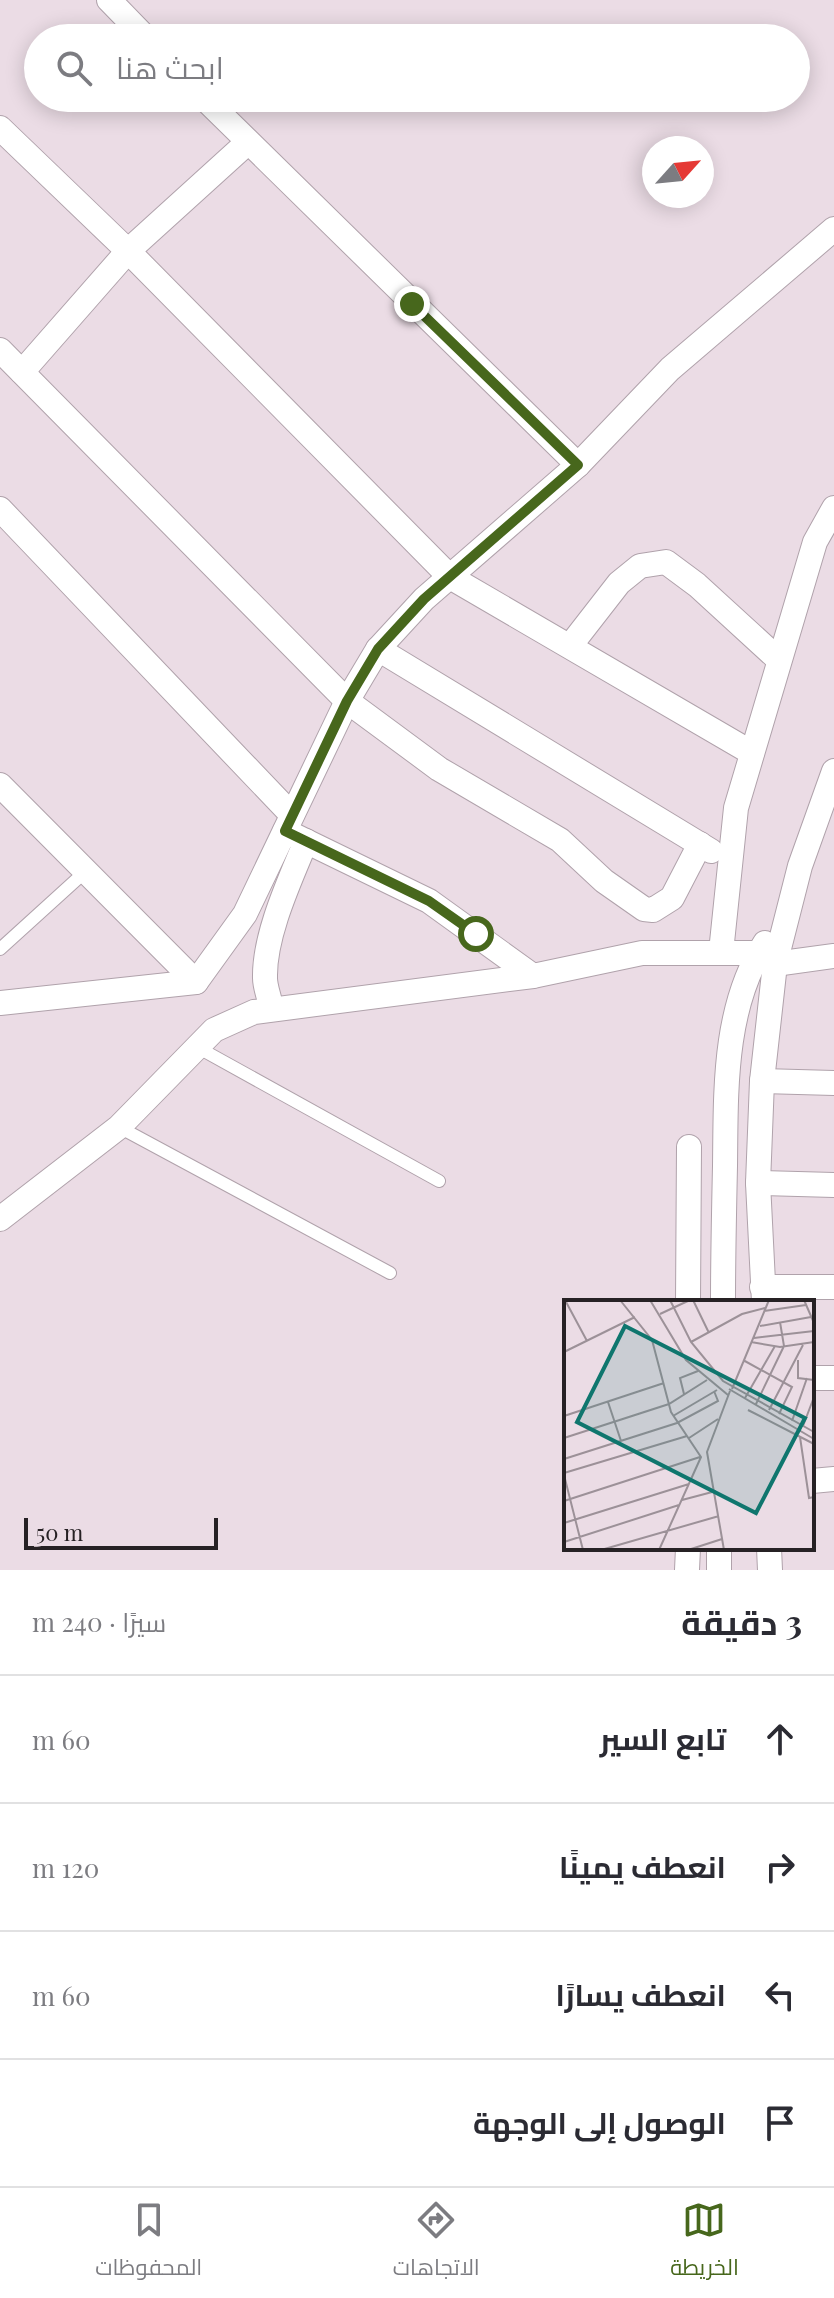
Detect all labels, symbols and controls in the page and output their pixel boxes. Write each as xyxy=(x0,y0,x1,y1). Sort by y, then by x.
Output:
search box xyxy=(24,24,810,112)
icon: search xyxy=(52,46,96,90)
text: ابحث هنا xyxy=(116,47,224,87)
north arrow xyxy=(642,136,714,208)
route end xyxy=(394,286,430,322)
route start xyxy=(458,916,494,952)
inset map xyxy=(564,1300,814,1550)
scale bar xyxy=(24,1514,218,1550)
text: 50 m xyxy=(36,1517,83,1547)
text: 3 دقيقة xyxy=(681,1598,802,1644)
text: سيرًا · 240 m xyxy=(32,1604,166,1639)
icon: ahead xyxy=(758,1717,802,1761)
text: تابع السير xyxy=(600,1718,726,1758)
text: 60 m xyxy=(32,1722,91,1757)
icon: right xyxy=(758,1845,802,1889)
text: انعطف يمينًا xyxy=(559,1846,726,1886)
text: 120 m xyxy=(32,1850,99,1885)
icon: left xyxy=(758,1973,802,2017)
text: انعطف يسارًا xyxy=(555,1974,726,2014)
text: 60 m xyxy=(32,1978,91,2013)
icon: arrive xyxy=(758,2101,802,2145)
text: الوصول إلى الوجهة xyxy=(473,2102,726,2142)
tab: المحفوظات xyxy=(95,2198,202,2288)
tab: الاتجاهات xyxy=(393,2198,480,2288)
tab: الخريطة xyxy=(670,2198,739,2288)

